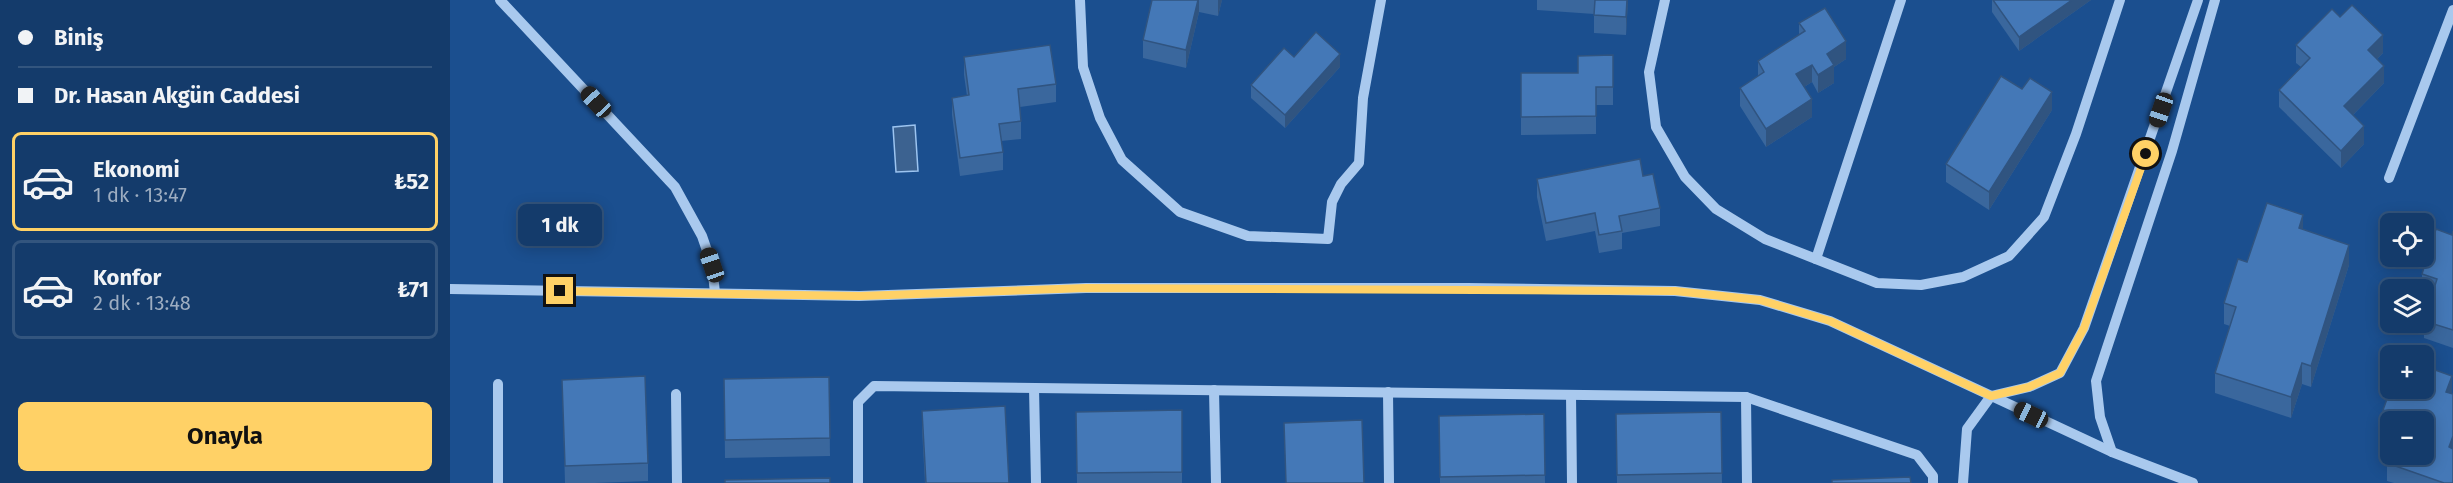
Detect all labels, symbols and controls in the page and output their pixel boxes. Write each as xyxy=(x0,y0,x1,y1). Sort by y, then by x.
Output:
text: Biniş xyxy=(54,24,103,51)
text: Dr. Hasan Akgün Caddesi xyxy=(54,82,300,109)
car xyxy=(577,83,615,121)
car xyxy=(2147,90,2175,130)
route start xyxy=(2132,140,2159,167)
icon: car xyxy=(21,155,75,209)
text: Ekonomi xyxy=(93,156,180,183)
text: ₺52 xyxy=(394,168,429,195)
text: 1 dk · 13:47 xyxy=(93,183,187,207)
callout: 1 dk xyxy=(518,204,602,246)
text: 1 dk xyxy=(541,213,579,237)
map controls xyxy=(2380,213,2434,465)
button: locate xyxy=(2380,213,2434,267)
car xyxy=(698,245,726,285)
icon: car xyxy=(21,263,75,317)
text: Konfor xyxy=(93,264,161,291)
text: ₺71 xyxy=(397,276,429,303)
route end xyxy=(546,277,573,304)
button: layers xyxy=(2380,279,2434,333)
text: 2 dk · 13:48 xyxy=(93,291,191,315)
button: + xyxy=(2380,345,2434,399)
car xyxy=(2011,399,2051,431)
button: Onayla xyxy=(18,402,432,471)
button: − xyxy=(2380,411,2434,465)

